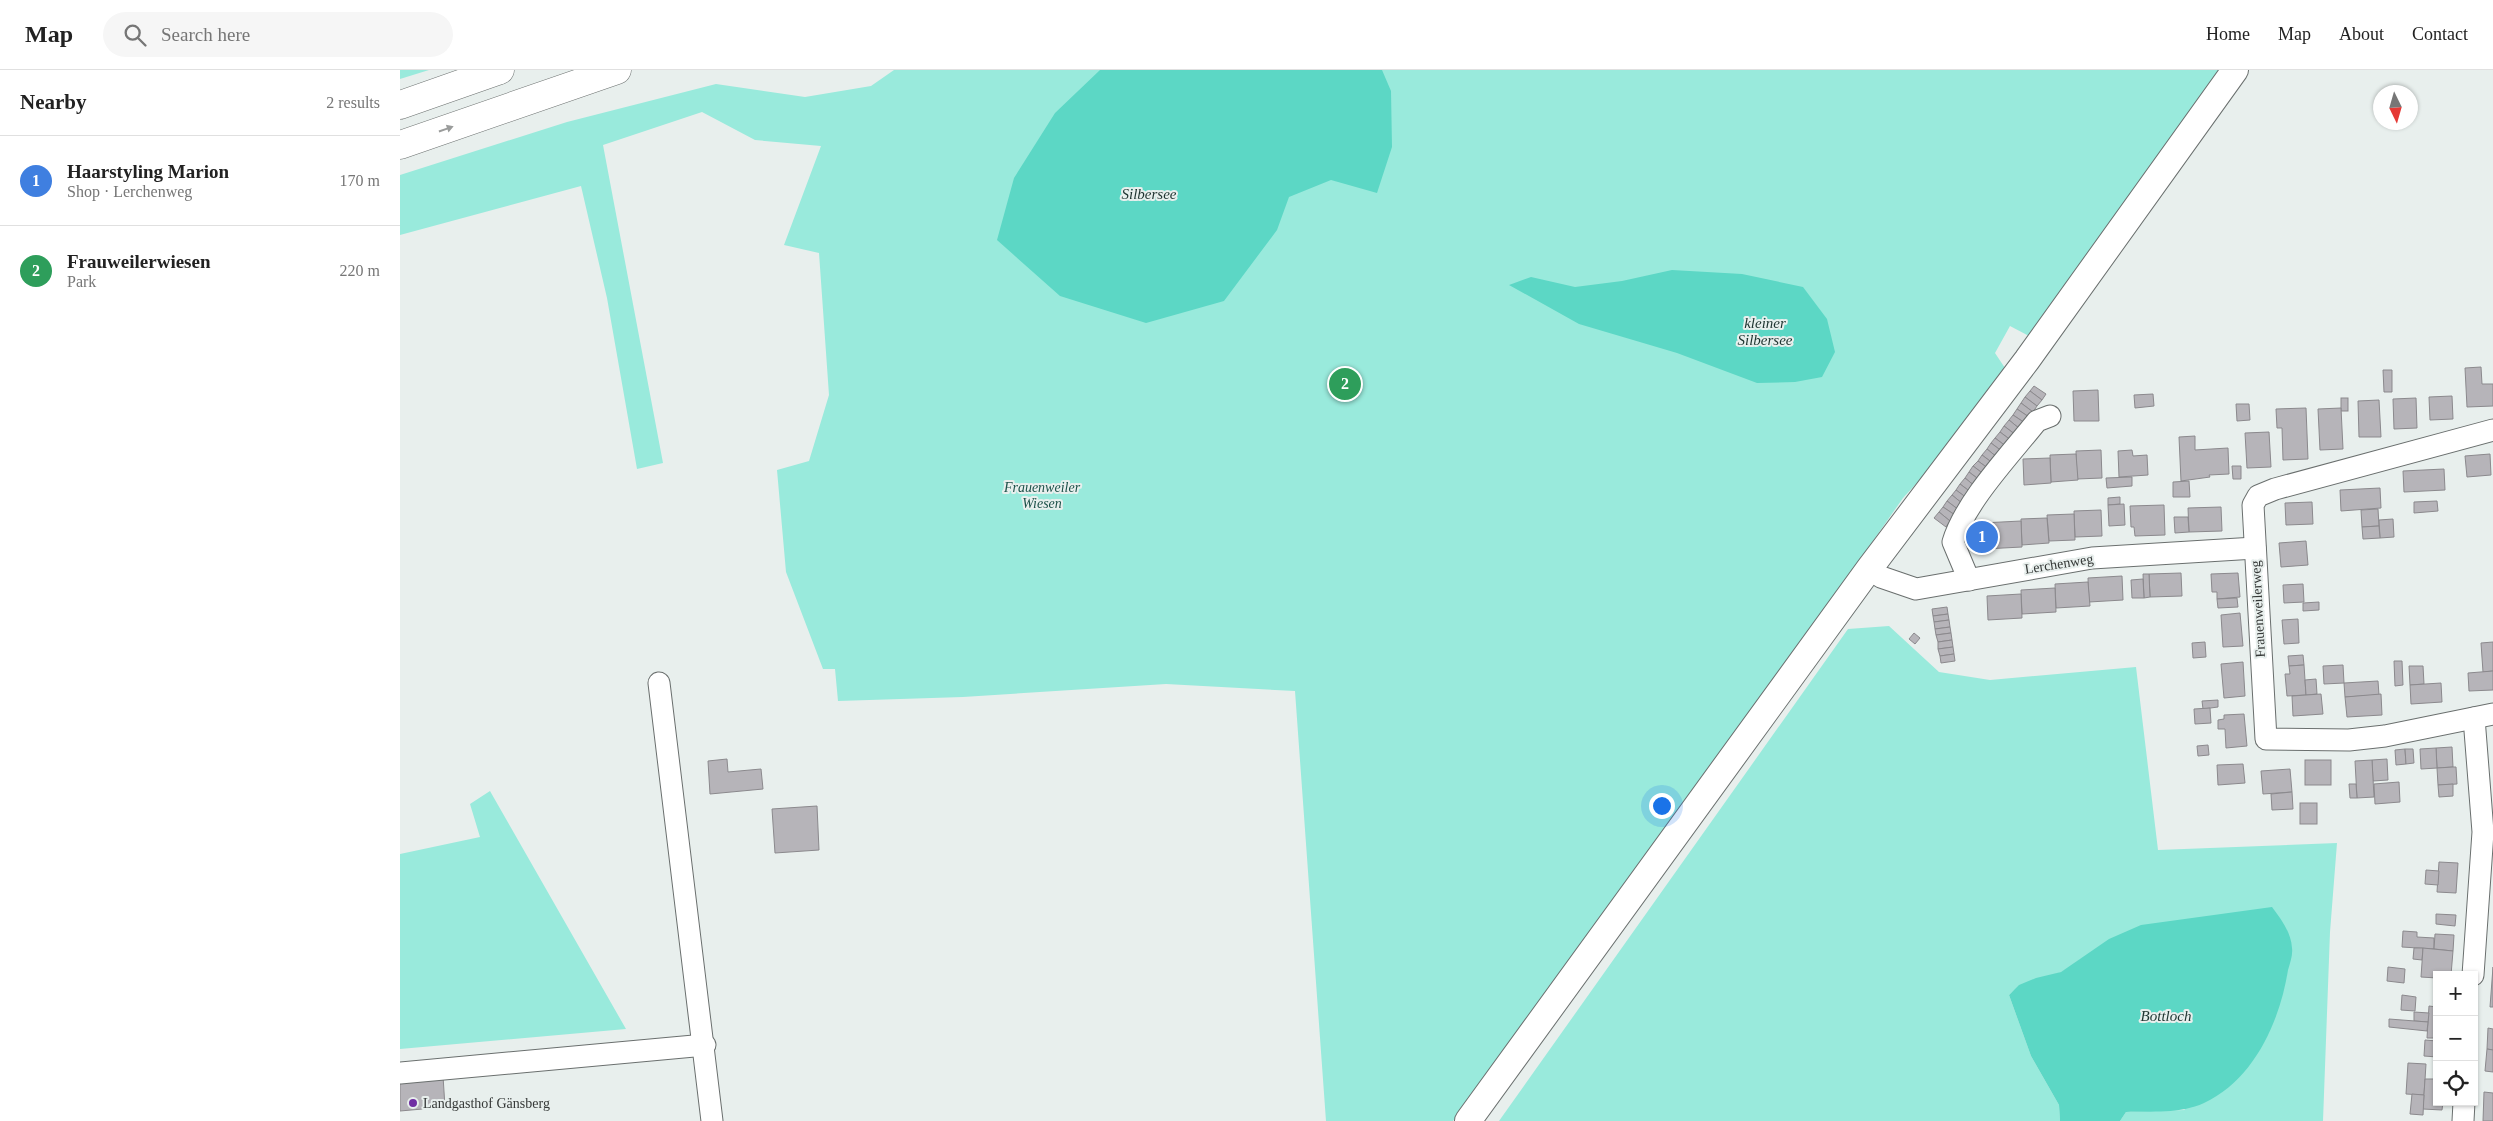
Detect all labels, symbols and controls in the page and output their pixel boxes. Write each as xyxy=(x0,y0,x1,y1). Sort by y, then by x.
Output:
search box xyxy=(103,12,453,57)
text: Map xyxy=(25,21,73,47)
icon: search xyxy=(121,21,149,49)
text: Search here xyxy=(161,24,250,45)
text: Home xyxy=(2206,24,2250,44)
text: Map xyxy=(2278,24,2311,44)
text: About xyxy=(2339,24,2384,44)
text: Contact xyxy=(2412,24,2468,44)
north arrow xyxy=(2373,85,2418,130)
text: Nearby xyxy=(20,90,87,114)
text: 2 results xyxy=(326,94,380,111)
one-way arrow xyxy=(439,125,454,133)
text: Haarstyling Marion xyxy=(67,161,229,182)
text: 1 xyxy=(32,172,40,189)
text: 170 m xyxy=(340,172,380,189)
text: Shop · Lerchenweg xyxy=(67,183,192,200)
water label: Silbersee xyxy=(1122,186,1177,202)
text: Frauweilerwiesen xyxy=(67,251,211,272)
text: 2 xyxy=(32,262,40,279)
text: 220 m xyxy=(340,262,380,279)
text: Park xyxy=(67,273,96,290)
water label: kleiner Silbersee xyxy=(1738,315,1793,348)
pin: 2 xyxy=(1329,365,1361,403)
park label: Frauenweiler Wiesen xyxy=(1003,480,1081,511)
pin: 1 xyxy=(1966,518,1998,556)
street label: Lerchenweg xyxy=(2024,551,2094,577)
street label: Frauenweilerweg xyxy=(2248,560,2268,658)
your location xyxy=(1649,793,1675,819)
map controls xyxy=(2433,971,2478,1106)
button: + xyxy=(2433,971,2478,1016)
water label: Bottloch xyxy=(2141,1008,2191,1024)
button: − xyxy=(2433,1016,2478,1061)
button: locate xyxy=(2433,1061,2478,1106)
place label: Landgasthof Gänsberg xyxy=(423,1096,550,1111)
marker: Landgasthof Gänsberg xyxy=(407,1097,419,1109)

